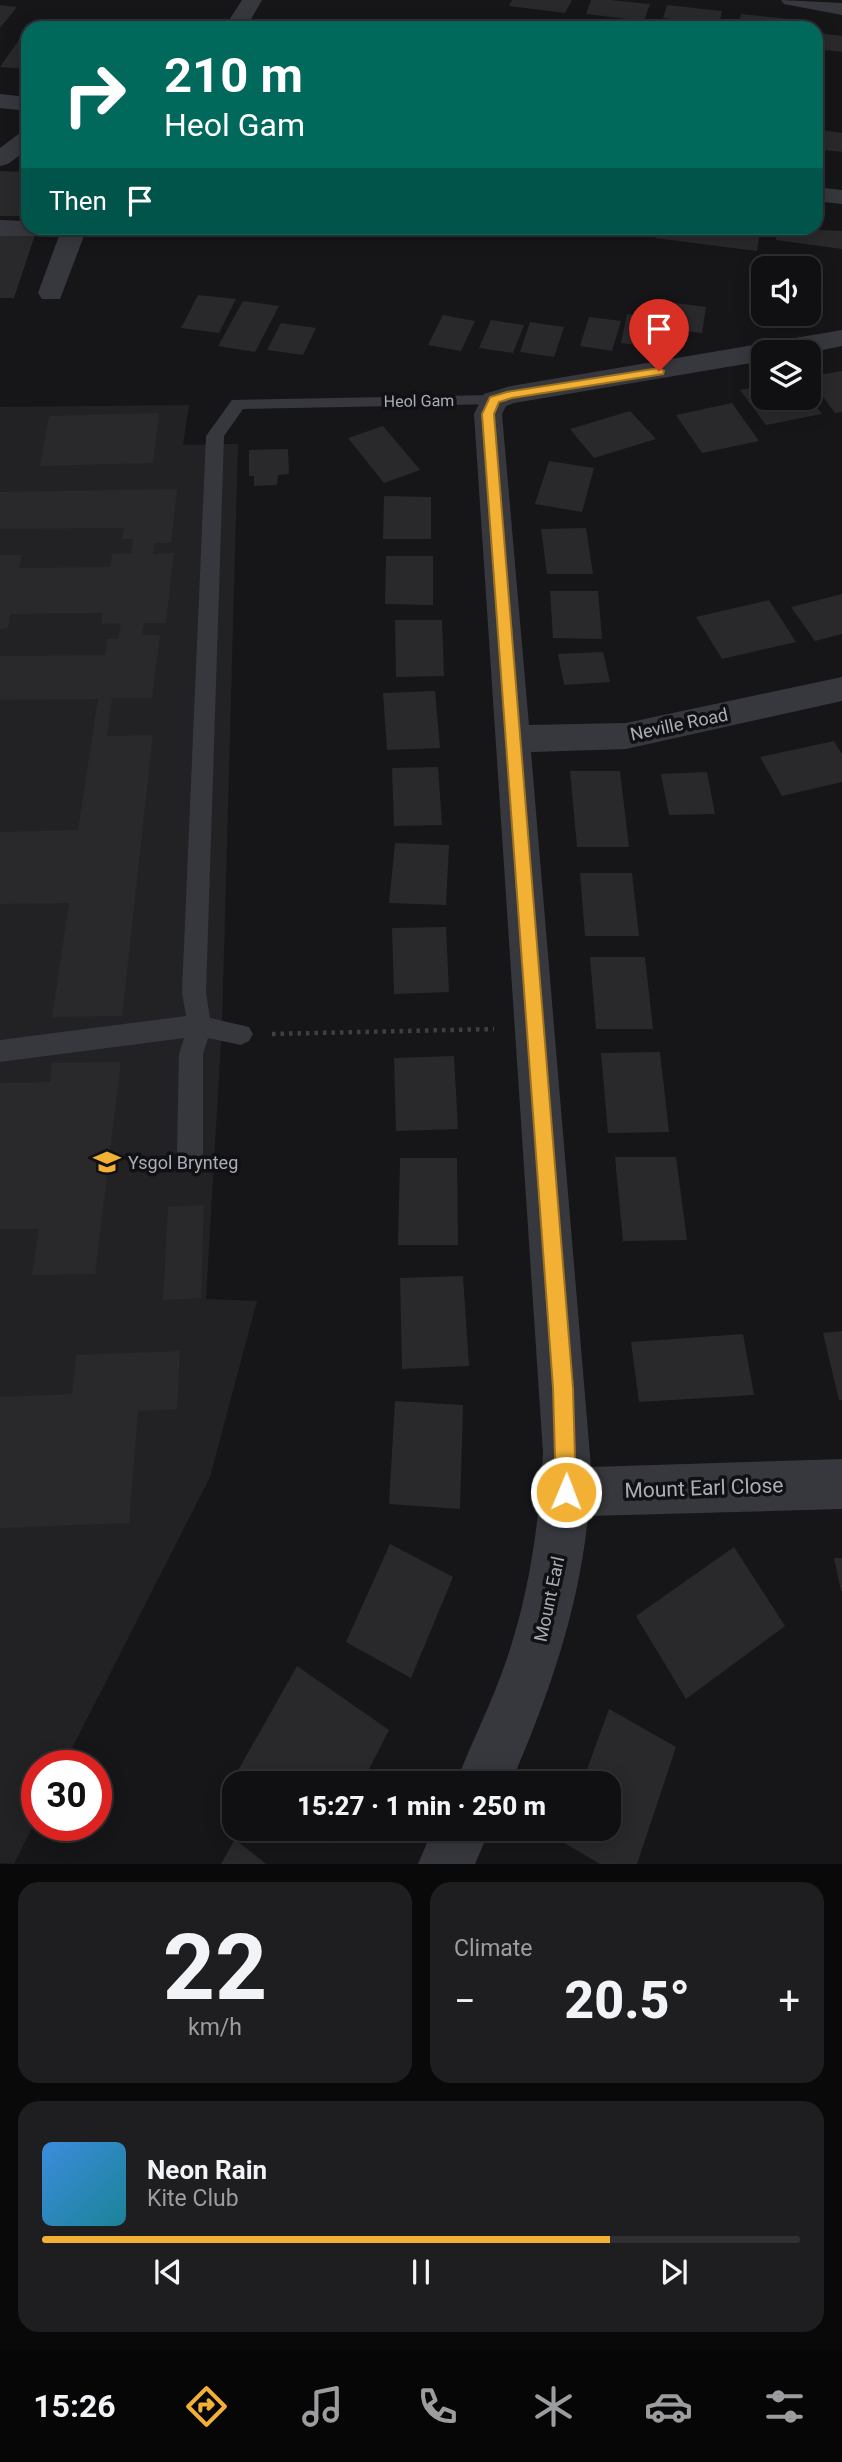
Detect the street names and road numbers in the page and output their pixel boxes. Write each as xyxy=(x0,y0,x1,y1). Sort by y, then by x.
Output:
street label: Heol Gam xyxy=(384,391,454,411)
street label: Neville Road xyxy=(628,703,730,745)
street label: Mount Earl Close xyxy=(624,1473,784,1503)
street label: Mount Earl xyxy=(530,1554,568,1644)

